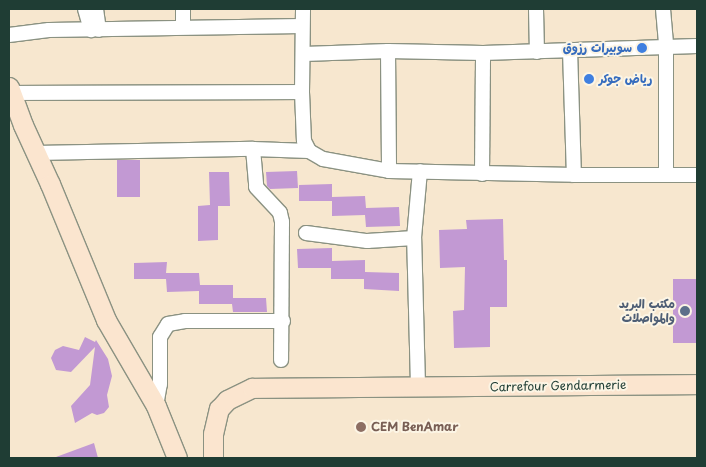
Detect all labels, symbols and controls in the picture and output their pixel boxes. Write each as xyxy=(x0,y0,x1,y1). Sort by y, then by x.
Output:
place label: سوبيرات رزوق xyxy=(563,41,632,55)
marker: سوبيرات رزوق xyxy=(636,42,648,54)
place label: رياض جوكر xyxy=(599,72,652,86)
marker: رياض جوكر xyxy=(583,73,595,85)
place label: مكتب البريد والمواصلات xyxy=(619,297,675,325)
marker: مكتب البريد والمواصلات xyxy=(679,305,691,317)
street label: Carrefour Gendarmerie xyxy=(490,378,626,394)
place label: CEM BenAmar xyxy=(371,420,459,434)
marker: CEM BenAmar xyxy=(355,421,367,433)

